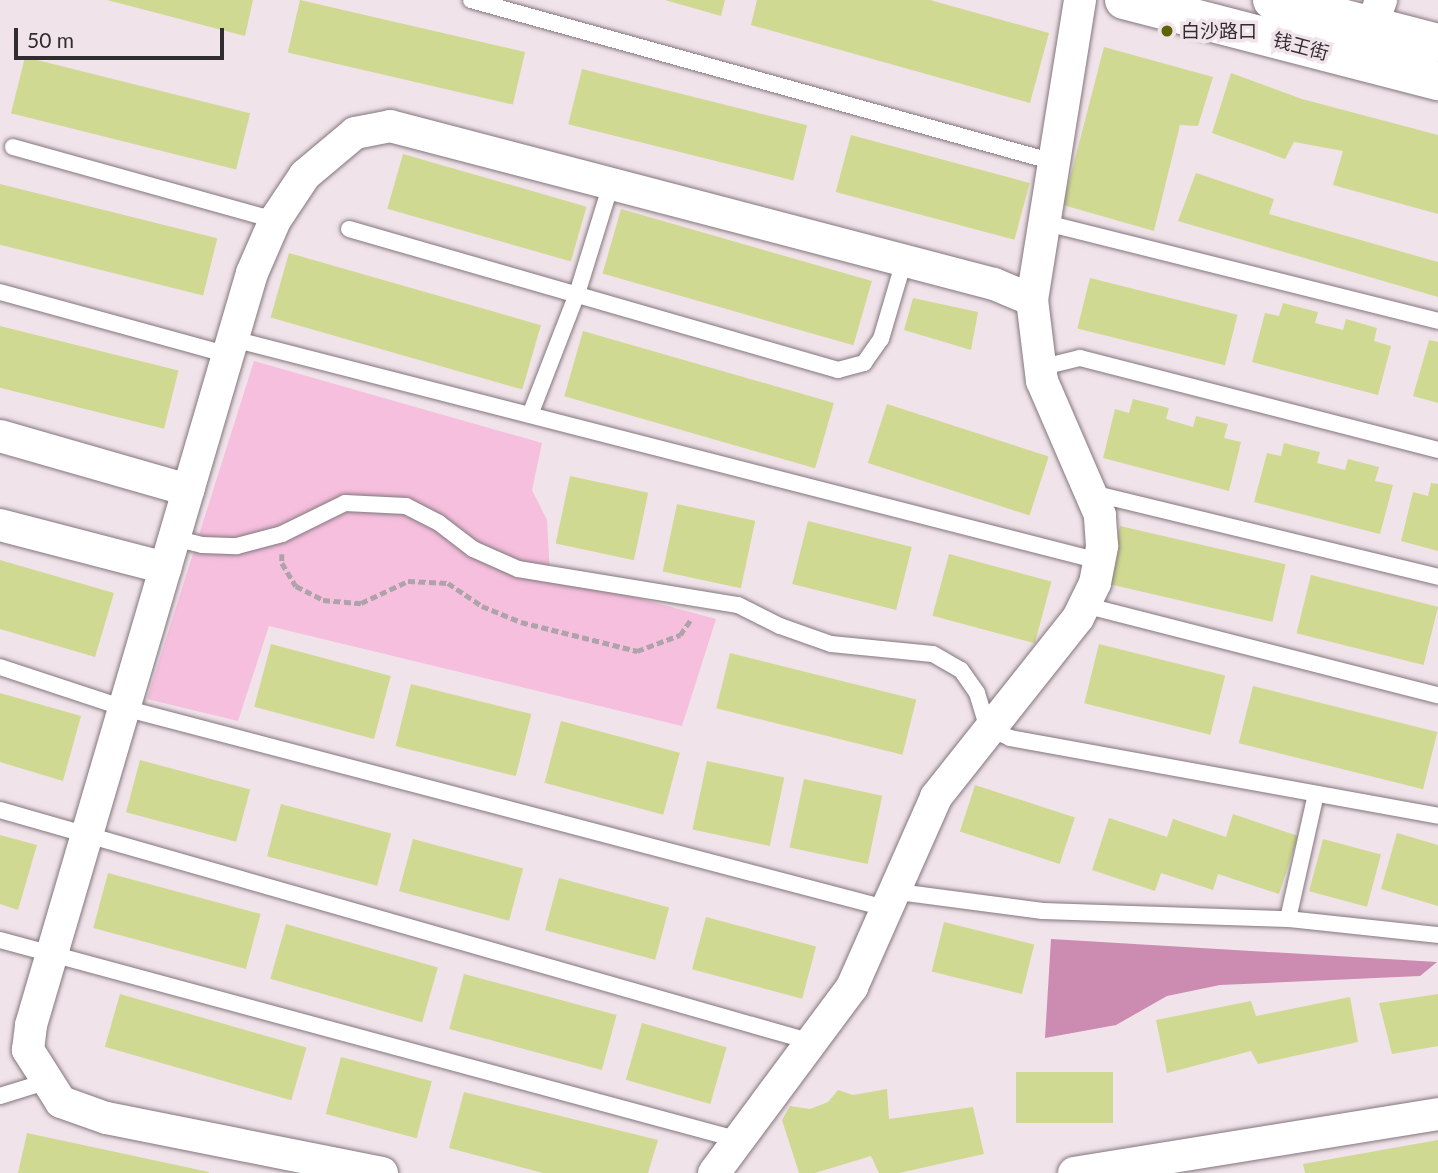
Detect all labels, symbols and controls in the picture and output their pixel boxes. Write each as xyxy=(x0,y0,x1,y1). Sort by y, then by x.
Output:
scale bar xyxy=(18,14,228,58)
place label: 白沙路口 xyxy=(1181,20,1257,42)
marker: 白沙路口 xyxy=(1159,23,1175,39)
text: 50 m xyxy=(27,27,74,52)
street label: 钱王街 xyxy=(1271,28,1331,64)

